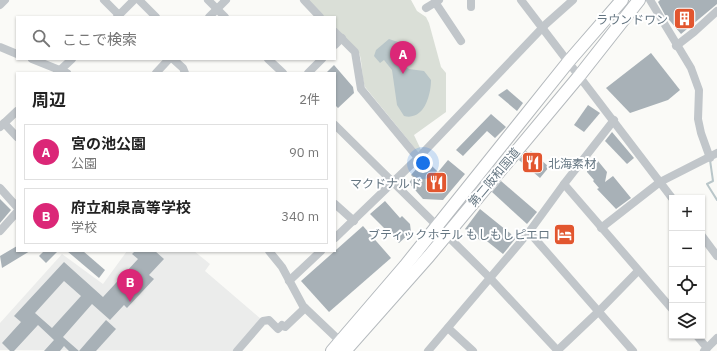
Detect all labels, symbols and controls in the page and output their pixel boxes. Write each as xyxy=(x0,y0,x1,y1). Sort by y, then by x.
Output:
building icon: ラウンドワン xyxy=(671,6,697,32)
place label: ラウンドワン xyxy=(596,12,668,27)
search box xyxy=(16,16,336,60)
icon: search xyxy=(30,27,52,49)
text: ここで検索 xyxy=(62,30,137,49)
pin: A xyxy=(390,41,416,74)
text: 周辺 xyxy=(32,89,66,111)
text: 2件 xyxy=(299,91,320,108)
text: 宮の池公園 xyxy=(71,134,146,153)
text: A xyxy=(42,144,50,161)
text: 90 m xyxy=(289,144,319,161)
street label: 第二阪和国道 xyxy=(465,145,523,209)
restaurant icon: 北海素材 xyxy=(520,150,546,176)
your location xyxy=(413,153,433,173)
text: 公園 xyxy=(71,155,97,172)
place label: 北海素材 xyxy=(548,156,596,171)
restaurant icon: マクドナルド xyxy=(424,170,450,196)
place label: マクドナルド xyxy=(350,176,422,191)
map controls xyxy=(669,195,705,339)
button: + xyxy=(669,195,705,231)
text: 府立和泉高等学校 xyxy=(71,198,191,217)
text: B xyxy=(42,208,50,225)
text: 340 m xyxy=(281,208,319,225)
text: 学校 xyxy=(71,219,97,236)
hotel icon: ブティックホテル もしもしピエロ xyxy=(552,221,578,247)
place label: ブティックホテル もしもしピエロ xyxy=(368,227,550,242)
button: − xyxy=(669,231,705,267)
button: locate xyxy=(669,267,705,303)
pin: B xyxy=(117,269,143,302)
button: layers xyxy=(669,303,705,339)

